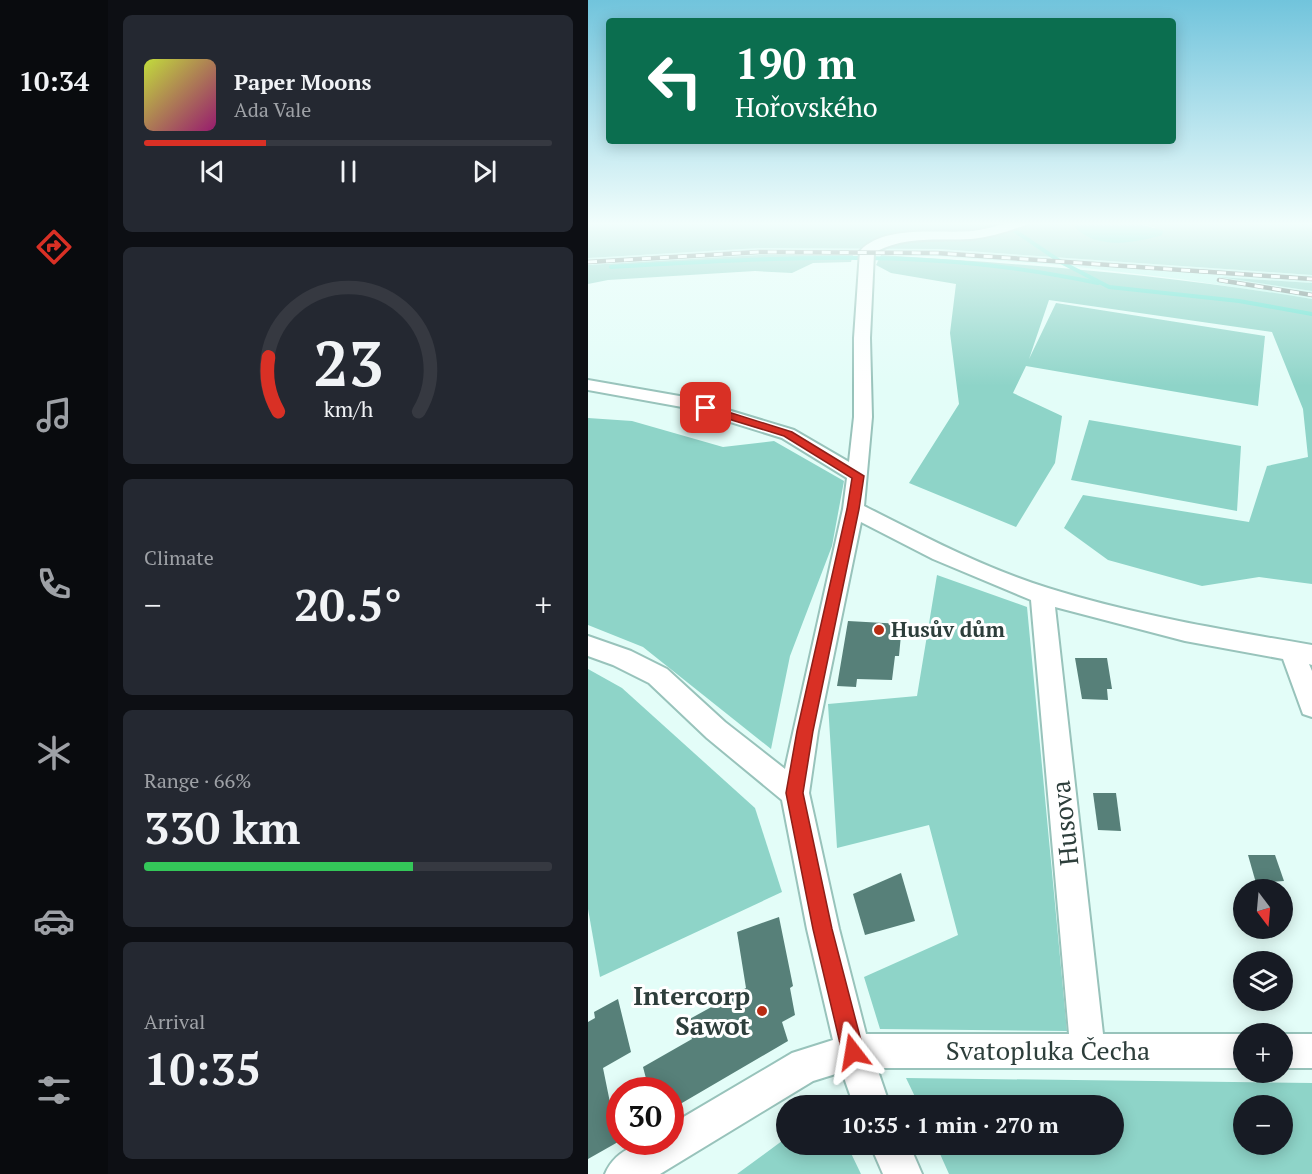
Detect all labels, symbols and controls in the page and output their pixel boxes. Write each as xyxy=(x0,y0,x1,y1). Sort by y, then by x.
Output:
text: 190 m xyxy=(735,35,856,91)
icon: left xyxy=(636,42,714,120)
text: 10:34 xyxy=(19,63,89,99)
text: Paper Moons xyxy=(234,67,372,96)
text: Hořovského xyxy=(735,89,878,125)
text: Ada Vale xyxy=(234,96,311,123)
icon: previous xyxy=(196,155,229,188)
icon: pause xyxy=(332,155,365,188)
icon: next xyxy=(468,155,501,188)
icon: directions xyxy=(33,226,75,268)
text: 23 xyxy=(313,321,383,404)
pin xyxy=(680,382,731,433)
icon: arrive xyxy=(689,391,722,424)
icon: music xyxy=(33,394,75,436)
text: km/h xyxy=(323,396,373,424)
text: Climate xyxy=(144,544,214,571)
icon: phone xyxy=(33,563,75,605)
text: 20.5° xyxy=(294,574,402,634)
text: − xyxy=(144,583,162,626)
text: + xyxy=(534,583,552,626)
place label: Husův dům xyxy=(891,615,1005,643)
marker: Husův dům xyxy=(872,623,886,637)
icon: climate xyxy=(33,732,75,774)
text: Range · 66% xyxy=(144,767,251,794)
street label: Husova xyxy=(1043,779,1085,867)
text: 330 km xyxy=(144,797,300,857)
north arrow xyxy=(1233,879,1293,939)
map controls xyxy=(1233,879,1293,1155)
icon: car xyxy=(33,900,75,942)
button: layers xyxy=(1233,951,1293,1011)
place label: Intercorp Sawot xyxy=(633,978,751,1042)
marker: Intercorp Sawot xyxy=(755,1004,769,1018)
text: Arrival xyxy=(144,1008,205,1035)
position arrow xyxy=(821,1020,885,1084)
button: + xyxy=(1233,1023,1293,1083)
street label: Svatopluka Čecha xyxy=(946,1033,1150,1067)
text: 10:35 xyxy=(144,1038,261,1098)
icon: filters xyxy=(33,1069,75,1111)
speed limit sign: 30 xyxy=(606,1077,684,1155)
button: − xyxy=(1233,1095,1293,1155)
text: 10:35 · 1 min · 270 m xyxy=(841,1110,1059,1139)

